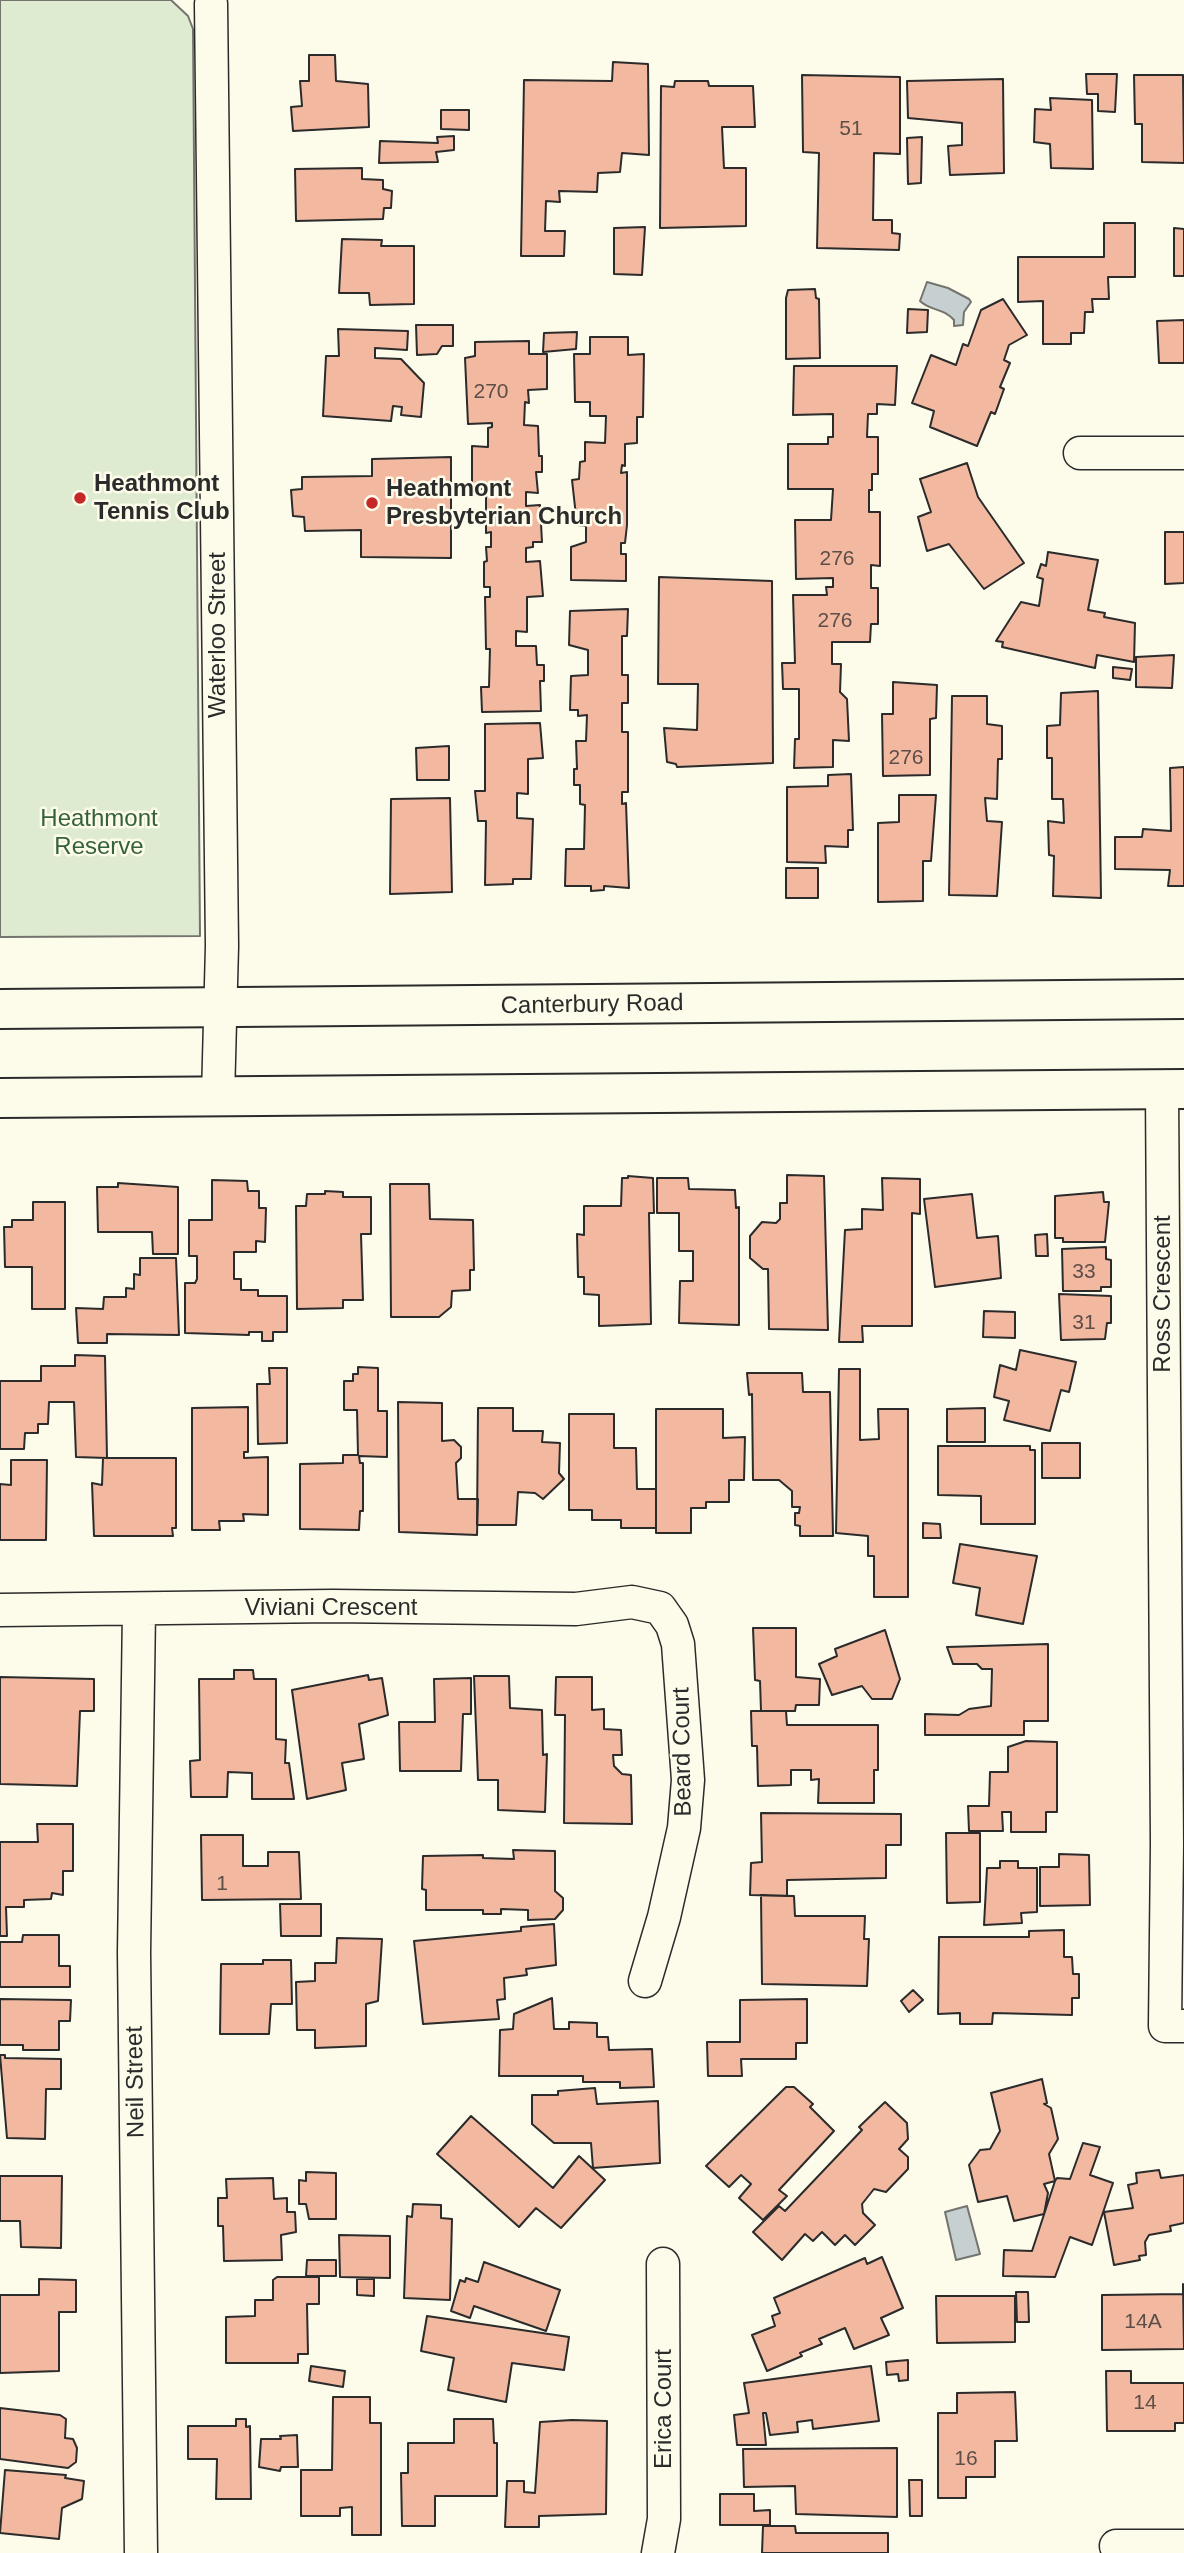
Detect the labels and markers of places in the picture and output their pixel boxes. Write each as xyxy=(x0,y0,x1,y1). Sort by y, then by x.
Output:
place label: Heathmont Tennis Club xyxy=(94,470,230,526)
place label: Heathmont Presbyterian Church xyxy=(386,475,622,531)
marker: Heathmont Tennis Club xyxy=(72,490,88,506)
marker: Heathmont Presbyterian Church xyxy=(364,495,380,511)

